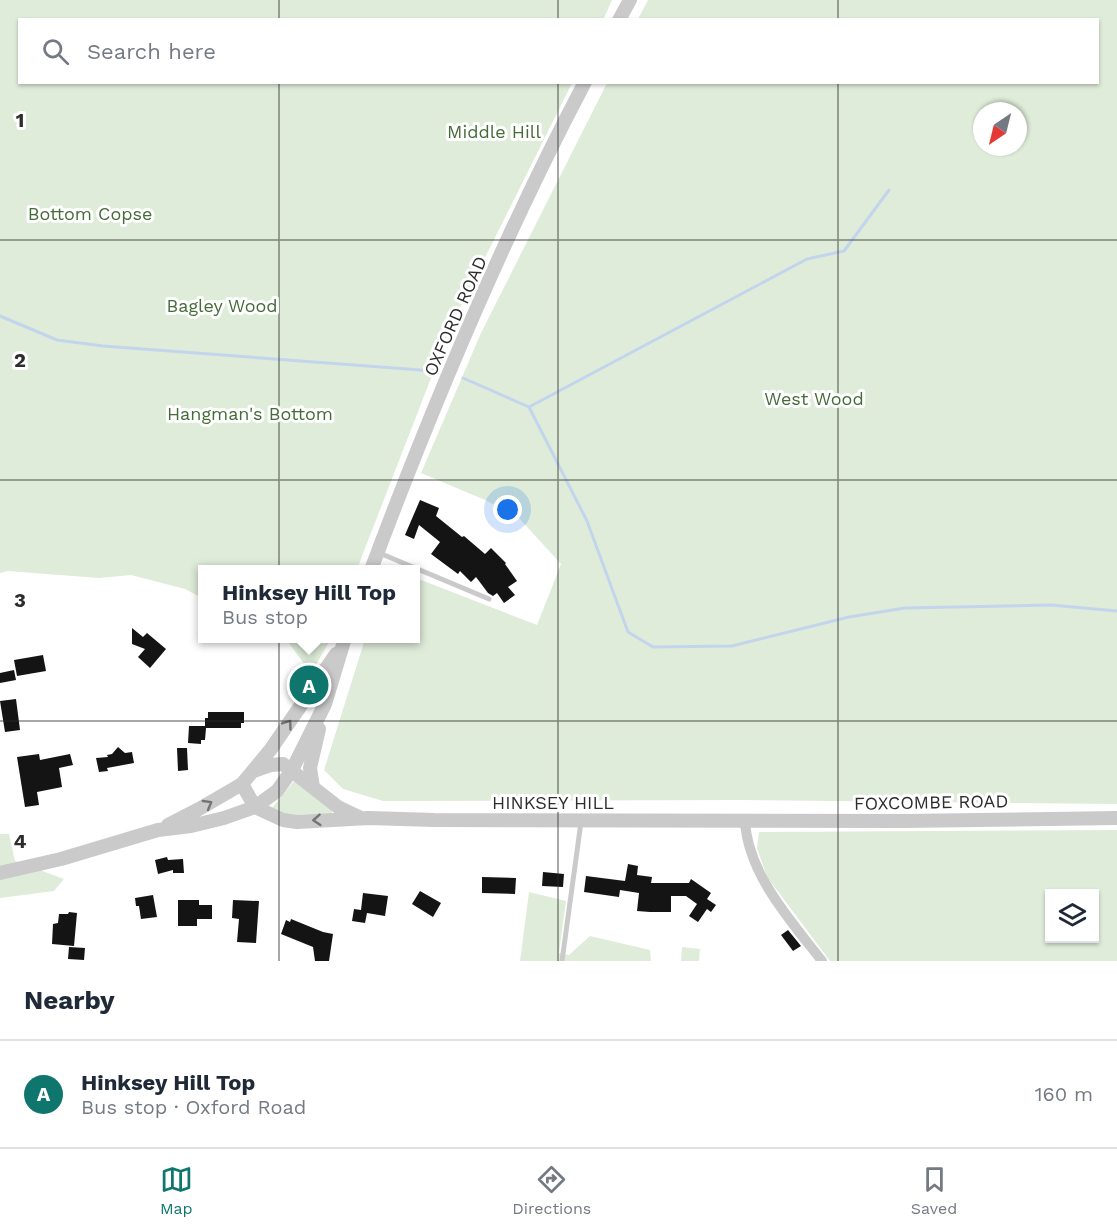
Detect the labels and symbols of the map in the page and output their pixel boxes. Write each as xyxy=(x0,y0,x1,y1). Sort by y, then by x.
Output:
north arrow xyxy=(973,102,1027,156)
text: 1 xyxy=(16,108,24,132)
park label: Middle Hill xyxy=(447,121,541,142)
park label: Bottom Copse xyxy=(28,203,152,224)
street label: OXFORD ROAD xyxy=(419,253,491,379)
park label: Bagley Wood xyxy=(166,295,278,316)
text: 2 xyxy=(14,348,26,372)
park label: West Wood xyxy=(764,388,864,409)
park label: Hangman's Bottom xyxy=(167,403,333,424)
your location xyxy=(493,495,522,524)
text: 3 xyxy=(14,588,26,612)
pin: A xyxy=(290,662,328,708)
one-way arrow xyxy=(281,720,292,731)
street label: FOXCOMBE ROAD xyxy=(854,790,1008,814)
street label: HINKSEY HILL xyxy=(492,792,614,813)
one-way arrow xyxy=(202,800,212,811)
one-way arrow xyxy=(312,814,321,827)
text: 4 xyxy=(14,829,27,853)

